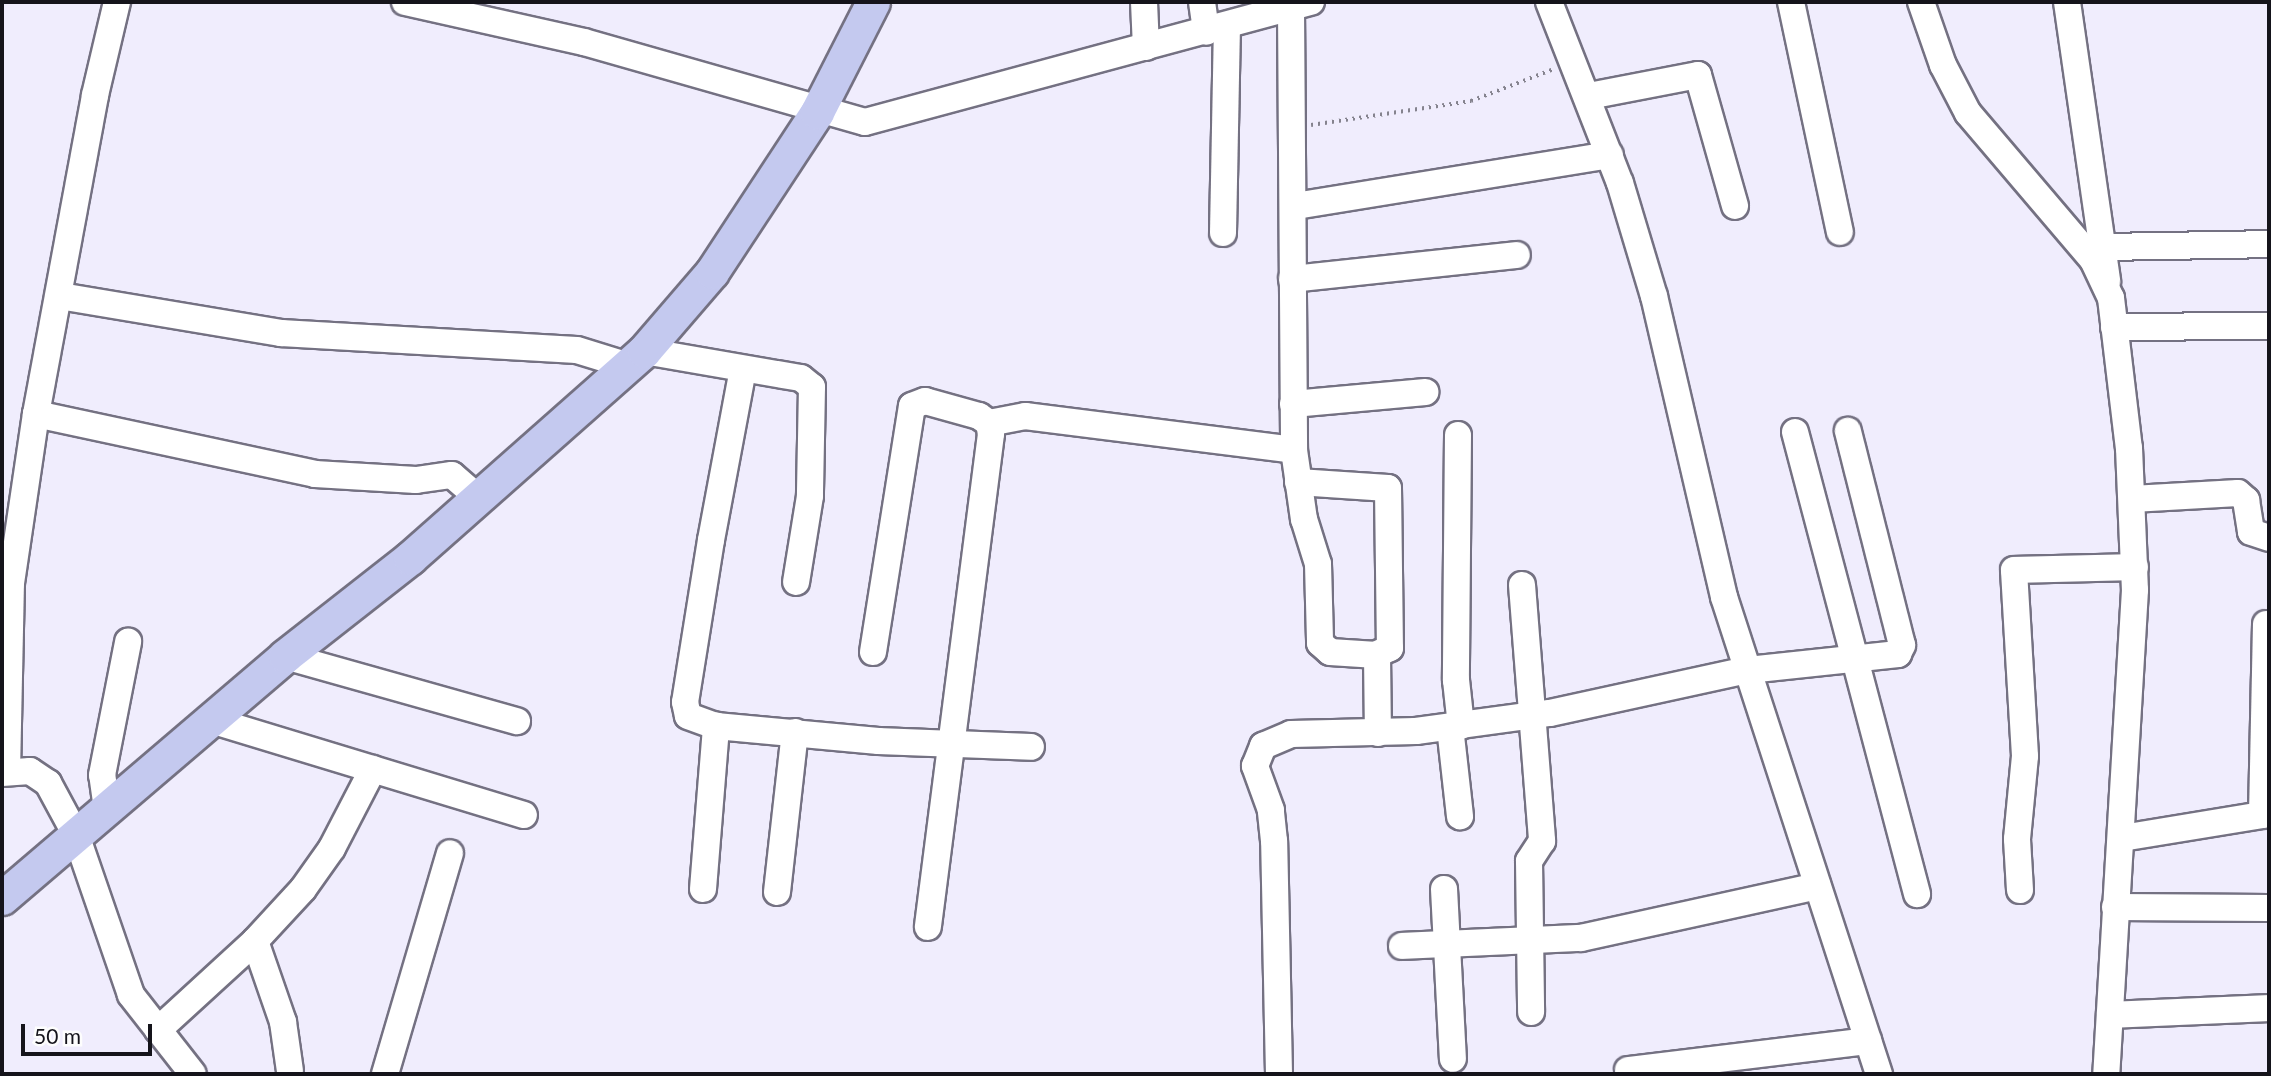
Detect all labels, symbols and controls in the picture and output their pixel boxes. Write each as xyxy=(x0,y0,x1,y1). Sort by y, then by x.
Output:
scale bar xyxy=(24,1010,156,1054)
text: 50 m xyxy=(34,1023,81,1048)

